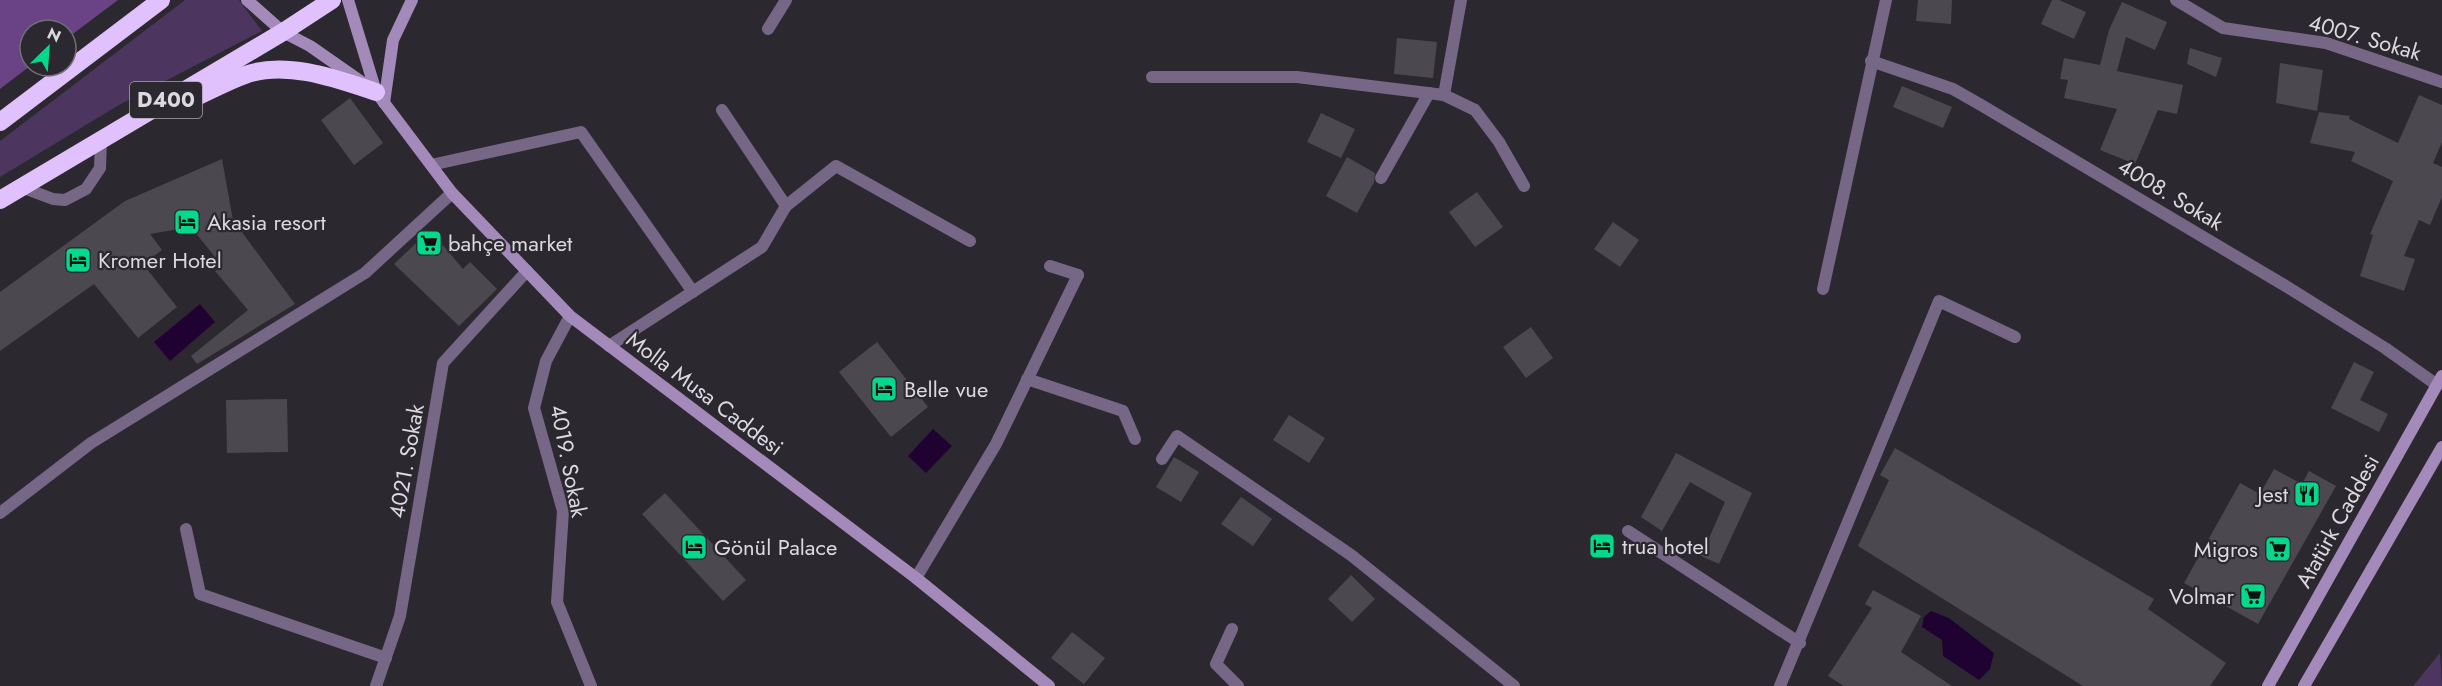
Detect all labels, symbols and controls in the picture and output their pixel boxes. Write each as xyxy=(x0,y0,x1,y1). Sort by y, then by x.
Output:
street label: 4007. Sokak xyxy=(2305,6,2425,68)
north arrow xyxy=(18,18,78,78)
text: N xyxy=(44,22,65,48)
road number: D400 xyxy=(130,82,202,118)
street label: 4008. Sokak xyxy=(2112,150,2230,238)
place label: Akasia resort xyxy=(207,206,327,238)
hotel icon: Akasia resort xyxy=(172,207,202,237)
place label: bahçe market xyxy=(448,227,573,259)
supermarket icon: bahçe market xyxy=(414,228,444,258)
place label: Kromer Hotel xyxy=(98,244,222,276)
hotel icon: Kromer Hotel xyxy=(63,245,93,275)
street label: Molla Musa Caddesi xyxy=(620,323,790,463)
place label: Belle vue xyxy=(904,373,988,405)
hotel icon: Belle vue xyxy=(869,374,899,404)
street label: 4021. Sokak xyxy=(380,401,432,521)
street label: 4019. Sokak xyxy=(542,402,596,520)
street label: Atatürk Caddesi xyxy=(2287,449,2387,593)
place label: Jest xyxy=(2254,478,2289,510)
restaurant icon: Jest xyxy=(2292,479,2322,509)
place label: trua hotel xyxy=(1622,530,1709,562)
place label: Gönül Palace xyxy=(714,531,837,563)
hotel icon: trua hotel xyxy=(1587,531,1617,561)
hotel icon: Gönül Palace xyxy=(679,532,709,562)
place label: Migros xyxy=(2194,533,2258,565)
supermarket icon: Migros xyxy=(2263,534,2293,564)
place label: Volmar xyxy=(2169,580,2234,612)
supermarket icon: Volmar xyxy=(2238,581,2268,611)

